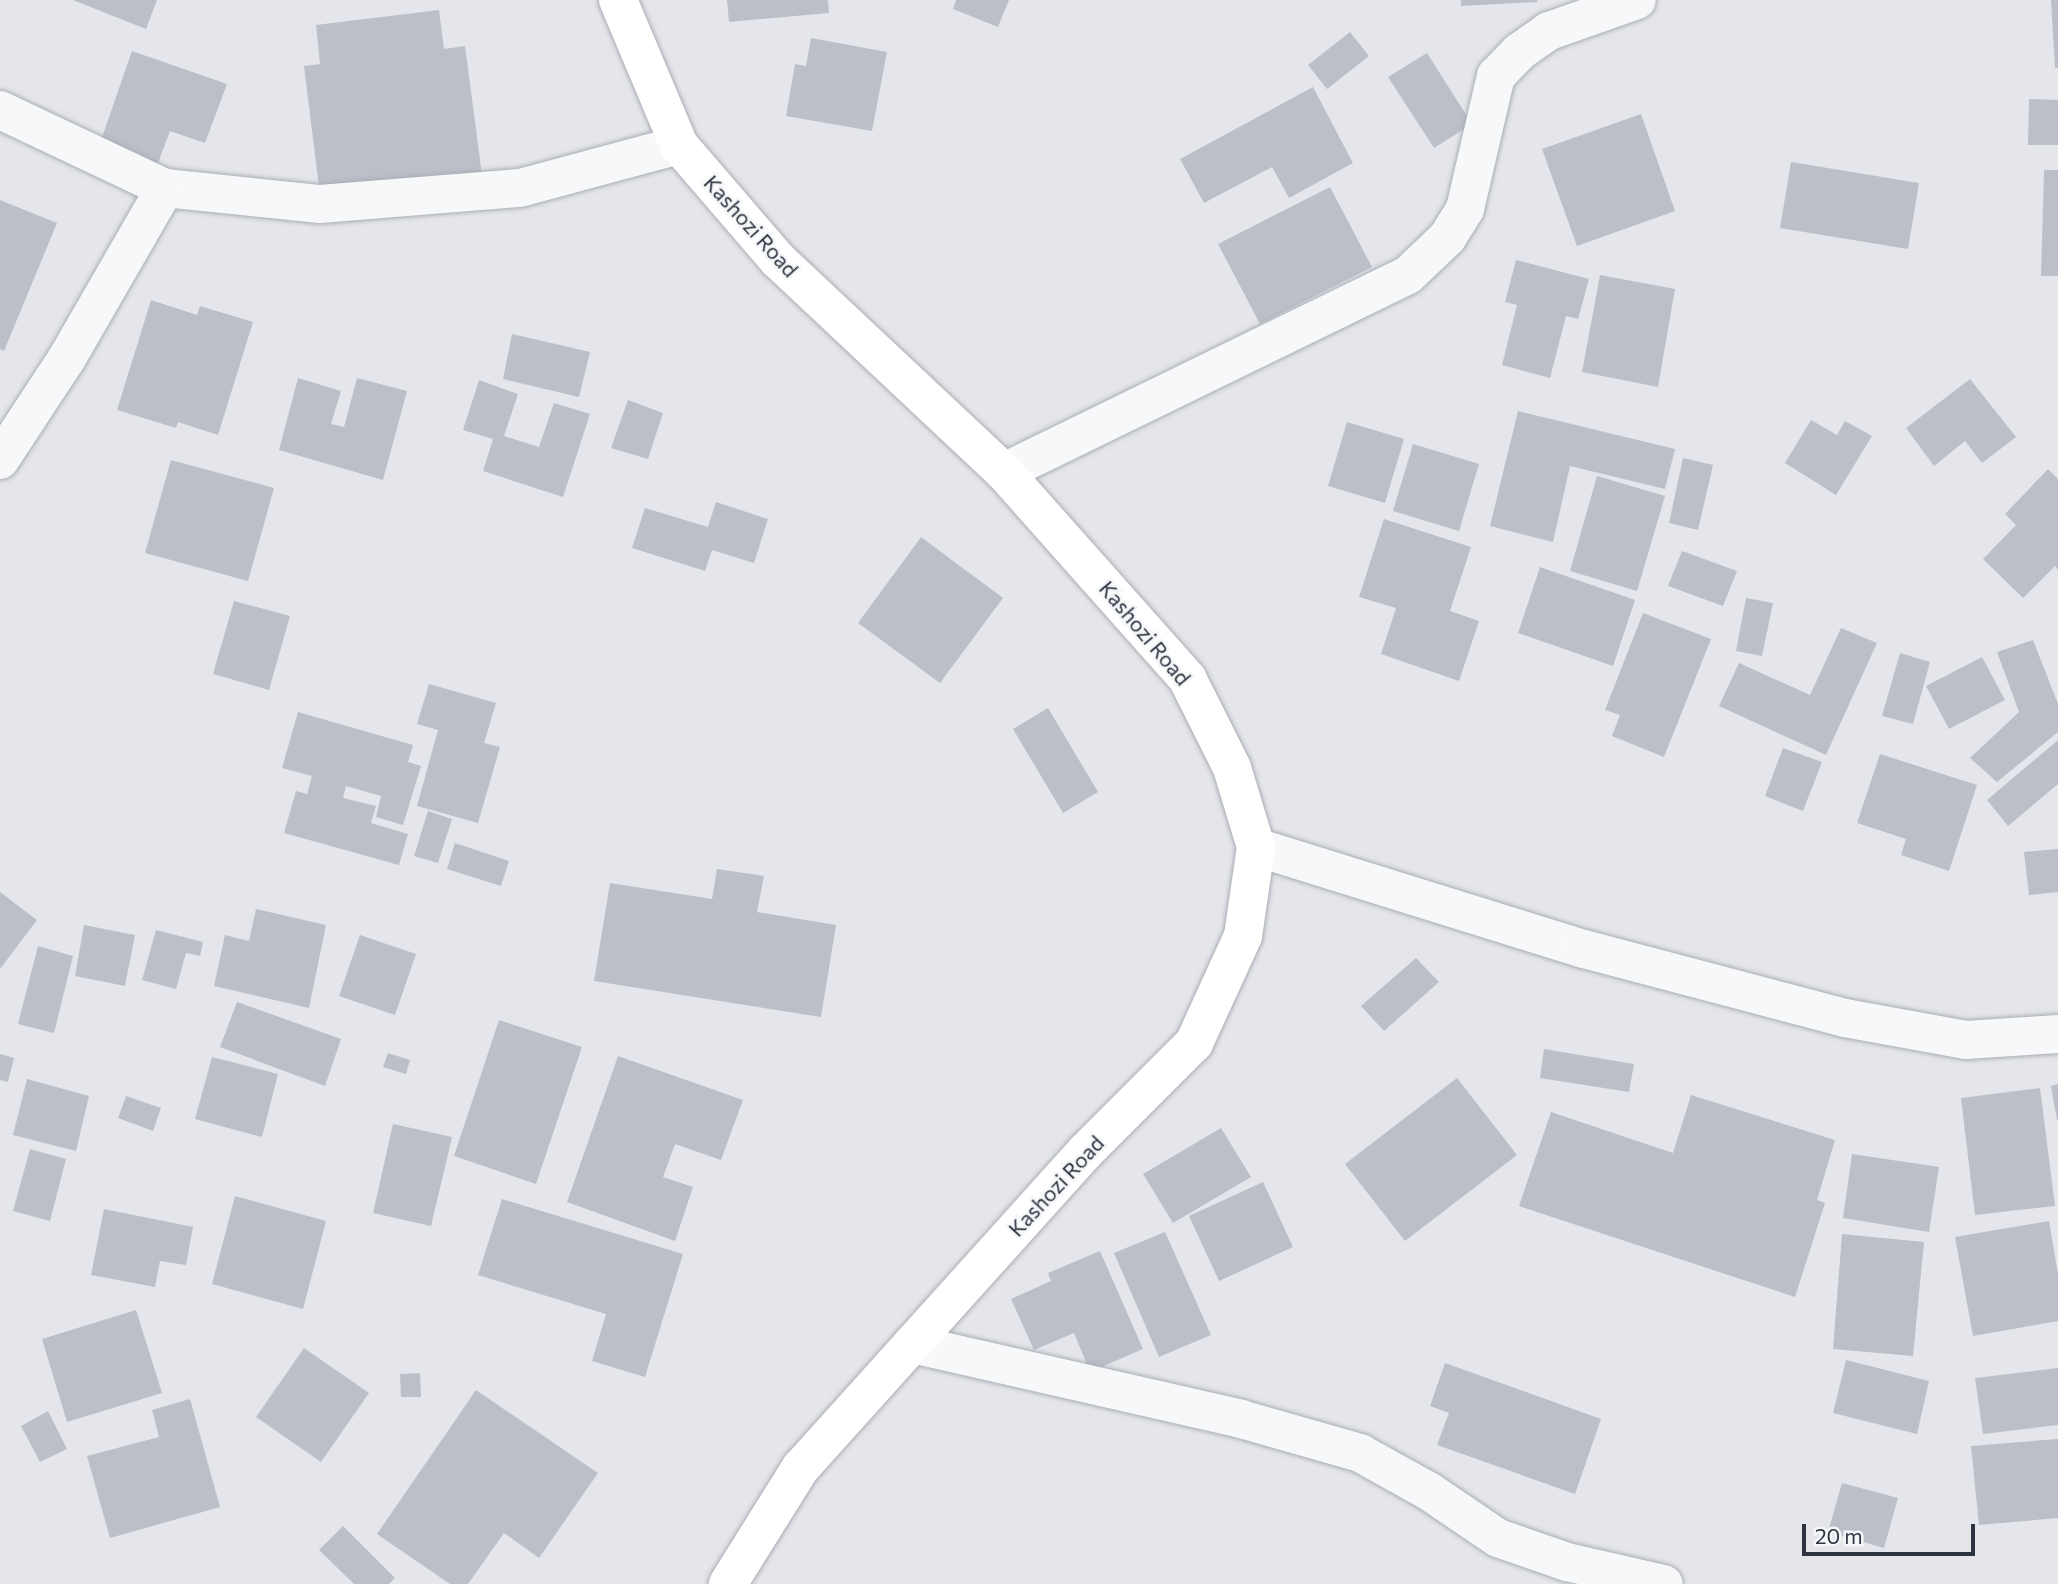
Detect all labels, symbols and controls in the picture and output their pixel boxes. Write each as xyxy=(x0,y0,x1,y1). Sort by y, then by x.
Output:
street label: Kashozi Road xyxy=(699,170,803,282)
street label: Kashozi Road xyxy=(1094,576,1196,690)
street label: Kashozi Road xyxy=(1003,1131,1109,1241)
scale bar xyxy=(1806,1510,1979,1554)
text: 20 m xyxy=(1815,1523,1863,1548)

